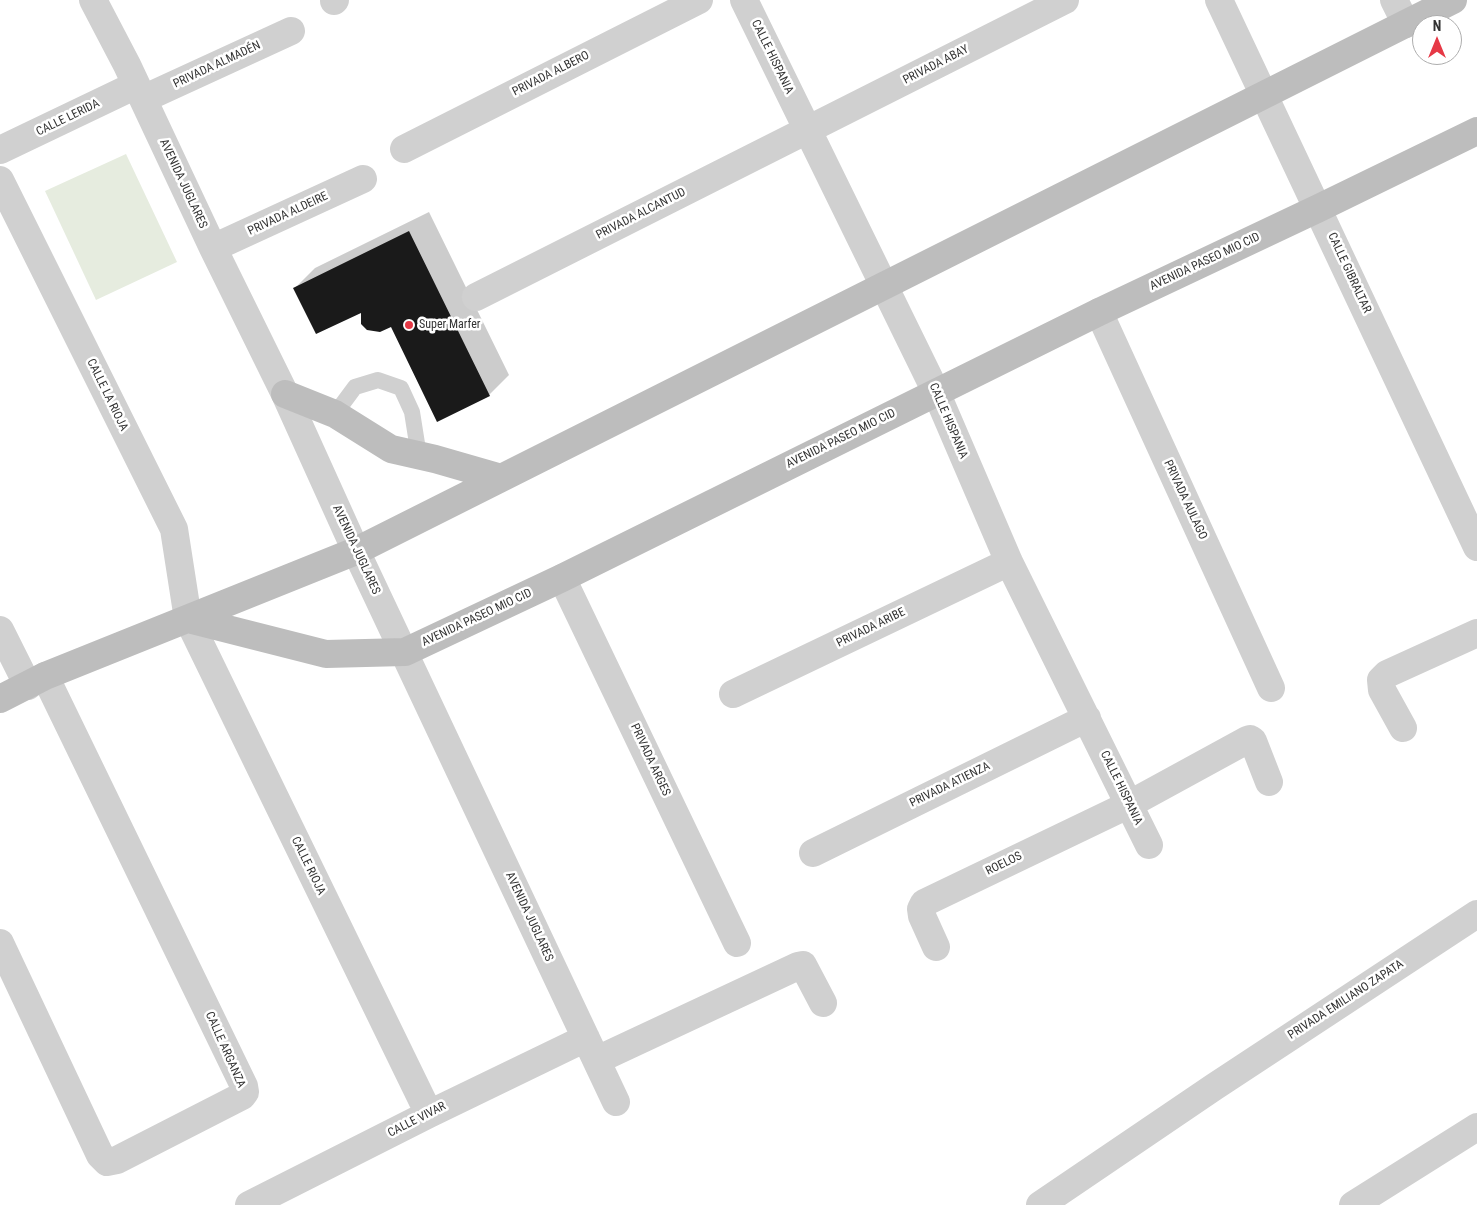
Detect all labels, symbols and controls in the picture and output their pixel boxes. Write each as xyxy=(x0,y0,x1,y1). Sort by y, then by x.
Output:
north arrow xyxy=(1412,15,1462,65)
street label: CALLE HISPANIA xyxy=(748,18,796,96)
text: N xyxy=(1433,18,1441,34)
street label: PRIVADA ALMADÉN xyxy=(171,38,263,92)
street label: PRIVADA ABAY xyxy=(901,42,971,88)
street label: PRIVADA ALBERO xyxy=(510,48,592,100)
street label: CALLE LERIDA xyxy=(34,97,102,139)
street label: AVENIDA JUGLARES xyxy=(156,137,210,231)
street label: PRIVADA ALCANTUD xyxy=(594,185,688,243)
street label: PRIVADA ALDEIRE xyxy=(246,189,330,239)
street label: AVENIDA PASEO MIO CID xyxy=(1148,230,1262,294)
street label: CALLE GIBRALTAR xyxy=(1324,231,1374,315)
place label: Super Marfer xyxy=(419,318,480,332)
marker: Super Marfer xyxy=(403,319,415,331)
street label: CALLE LA RIOJA xyxy=(83,357,131,433)
street label: CALLE HISPANIA xyxy=(926,381,970,461)
street label: AVENIDA PASEO MIO CID xyxy=(784,406,898,472)
street label: PRIVADA AULAGO xyxy=(1160,458,1210,542)
street label: AVENIDA JUGLARES xyxy=(329,503,383,597)
street label: AVENIDA PASEO MIO CID xyxy=(420,586,534,650)
street label: PRIVADA ARIBE xyxy=(834,605,908,651)
street label: PRIVADA ARGES xyxy=(627,722,673,798)
street label: CALLE HISPANIA xyxy=(1097,749,1145,827)
street label: PRIVADA ATIENZA xyxy=(907,759,993,811)
street label: CALLE RIOJA xyxy=(288,835,328,897)
street label: ROELOS xyxy=(984,849,1024,879)
street label: AVENIDA JUGLARES xyxy=(502,870,556,964)
street label: PRIVADA EMILIANO ZAPATA xyxy=(1286,957,1406,1043)
street label: CALLE ARGANZA xyxy=(202,1010,248,1090)
street label: CALLE VIVAR xyxy=(386,1099,448,1141)

